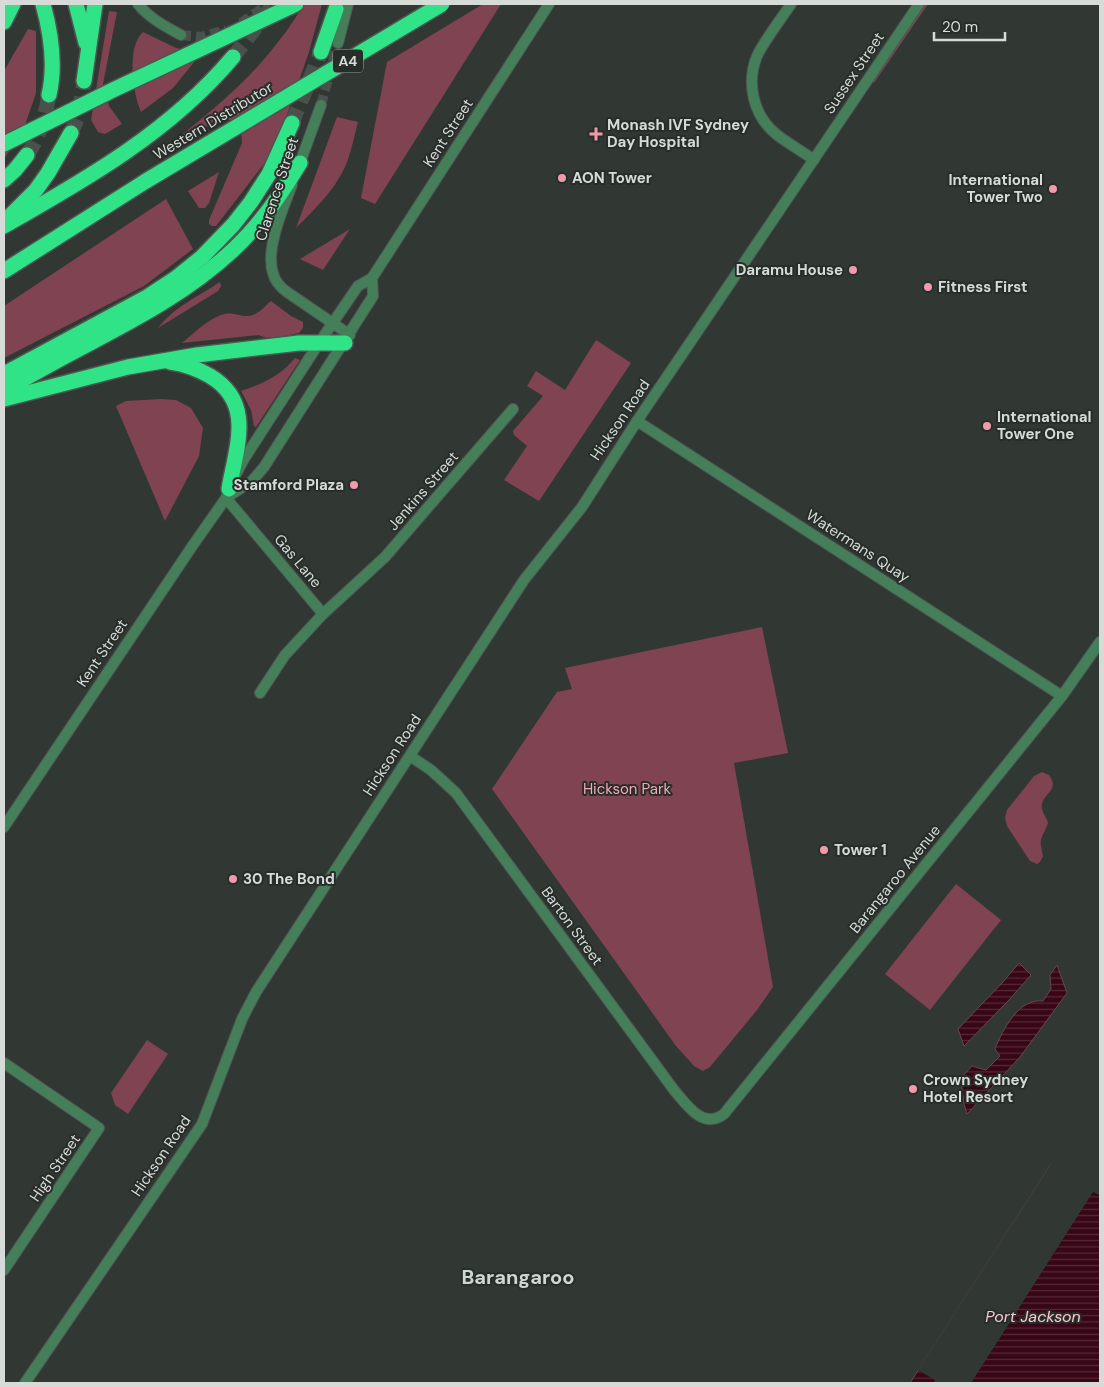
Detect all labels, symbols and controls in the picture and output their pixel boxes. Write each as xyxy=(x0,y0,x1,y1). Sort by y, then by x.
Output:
scale bar xyxy=(934,10,1005,42)
text: 20 m xyxy=(942,17,978,37)
street label: Sussex Street xyxy=(819,28,889,118)
road number: A4 xyxy=(333,49,363,72)
street label: Western Distributor xyxy=(150,77,277,165)
street label: Kent Street xyxy=(418,95,478,171)
place label: Monash IVF Sydney Day Hospital xyxy=(607,115,749,152)
marker: Monash IVF Sydney Day Hospital xyxy=(589,127,603,141)
street label: Clarence Street xyxy=(251,134,303,244)
place label: AON Tower xyxy=(572,168,652,188)
place label: International Tower Two xyxy=(948,170,1043,207)
marker: AON Tower xyxy=(556,172,568,184)
marker: International Tower Two xyxy=(1047,183,1059,195)
place label: Daramu House xyxy=(736,260,843,280)
marker: Daramu House xyxy=(847,264,859,276)
place label: Fitness First xyxy=(938,277,1028,297)
marker: Fitness First xyxy=(922,281,934,293)
street label: Hickson Road xyxy=(586,376,654,464)
place label: International Tower One xyxy=(997,407,1092,444)
marker: International Tower One xyxy=(981,420,993,432)
street label: Jenkins Street xyxy=(383,447,463,535)
place label: Stamford Plaza xyxy=(234,475,344,495)
marker: Stamford Plaza xyxy=(348,479,360,491)
street label: Watermans Quay xyxy=(802,505,914,587)
street label: Gas Lane xyxy=(270,530,326,592)
street label: Kent Street xyxy=(72,615,132,691)
street label: Hickson Road xyxy=(358,710,426,800)
park label: Hickson Park xyxy=(583,779,672,799)
street label: Barangaroo Avenue xyxy=(845,821,945,937)
place label: Tower 1 xyxy=(834,840,887,860)
marker: Tower 1 xyxy=(818,844,830,856)
place label: 30 The Bond xyxy=(243,869,335,889)
marker: 30 The Bond xyxy=(227,873,239,885)
street label: Barton Street xyxy=(537,883,607,969)
place label: Crown Sydney Hotel Resort xyxy=(923,1070,1028,1107)
marker: Crown Sydney Hotel Resort xyxy=(907,1083,919,1095)
street label: Hickson Road xyxy=(127,1112,195,1200)
street label: High Street xyxy=(25,1130,85,1206)
district label: Barangaroo xyxy=(462,1264,574,1290)
water label: Port Jackson xyxy=(985,1306,1081,1327)

